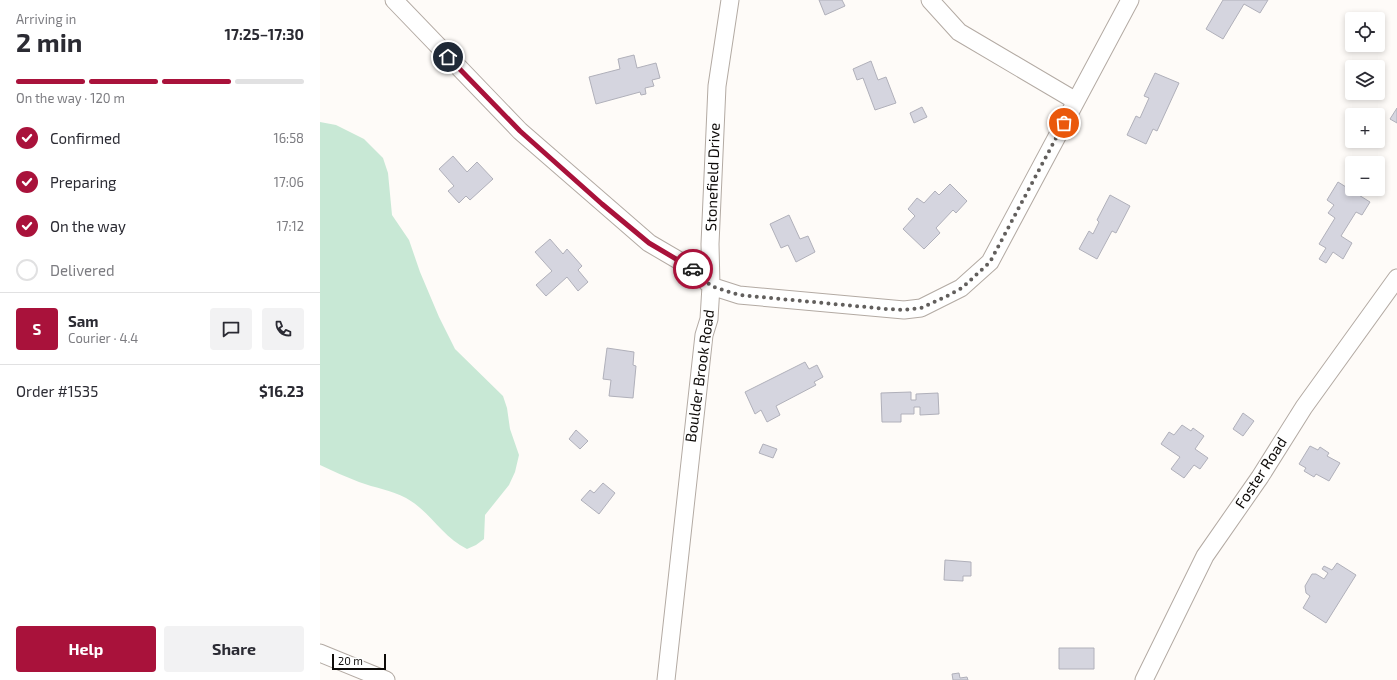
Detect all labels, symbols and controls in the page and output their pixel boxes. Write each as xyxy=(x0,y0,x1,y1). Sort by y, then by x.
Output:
text: Arriving in xyxy=(16,11,76,27)
map controls xyxy=(1345,12,1385,196)
button: locate xyxy=(1345,12,1385,52)
text: 17:25–17:30 xyxy=(225,25,304,43)
text: 2 min xyxy=(16,26,82,57)
pin xyxy=(431,40,465,74)
icon: home xyxy=(437,46,459,68)
button: layers xyxy=(1345,60,1385,100)
text: On the way · 120 m xyxy=(16,90,125,106)
pin xyxy=(1047,106,1081,140)
button: + xyxy=(1345,108,1385,148)
icon: bag xyxy=(1053,112,1075,134)
street label: Stonefield Drive xyxy=(701,122,723,231)
icon: check xyxy=(16,127,38,149)
text: Confirmed xyxy=(50,129,121,147)
text: 16:58 xyxy=(273,130,304,146)
button: − xyxy=(1345,156,1385,196)
icon: check xyxy=(16,171,38,193)
text: Preparing xyxy=(50,173,116,191)
text: 17:06 xyxy=(274,174,304,190)
icon: check xyxy=(16,215,38,237)
text: On the way xyxy=(50,217,126,235)
text: 17:12 xyxy=(277,218,304,234)
courier xyxy=(673,249,713,289)
icon: car xyxy=(682,258,704,280)
text: Delivered xyxy=(50,261,115,279)
button: chat xyxy=(210,308,252,350)
button: phone xyxy=(262,308,304,350)
street label: Boulder Brook Road xyxy=(681,308,717,443)
text: Sam xyxy=(68,312,99,330)
text: S xyxy=(33,320,41,338)
text: Courier · 4.4 xyxy=(68,330,138,346)
text: Order #1535 xyxy=(16,382,98,400)
text: $16.23 xyxy=(259,382,304,400)
street label: Foster Road xyxy=(1230,433,1290,511)
button: Help xyxy=(16,626,156,672)
button: Share xyxy=(164,626,304,672)
scale bar xyxy=(332,652,386,671)
text: 20 m xyxy=(338,654,363,667)

